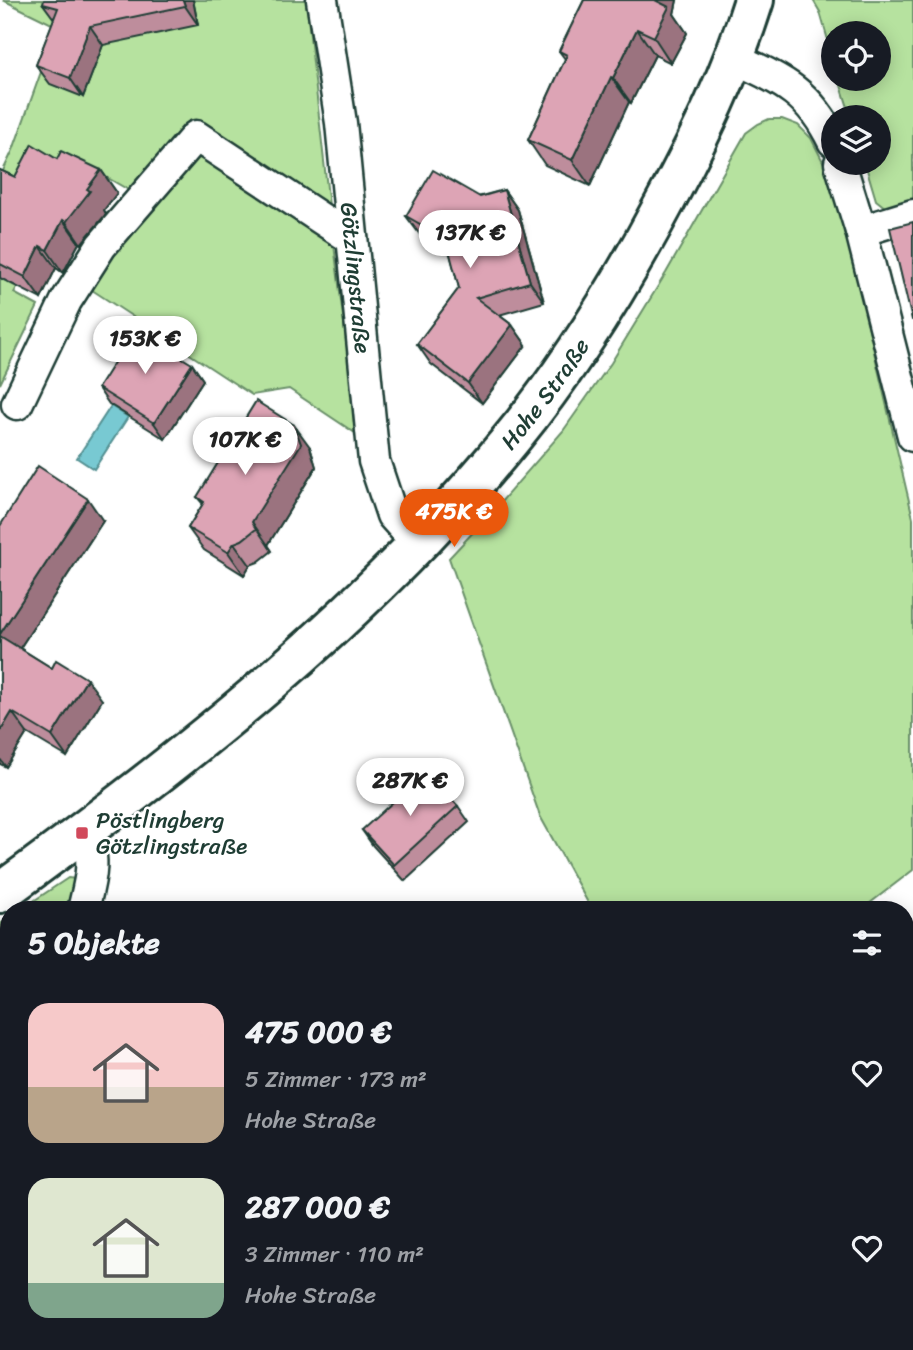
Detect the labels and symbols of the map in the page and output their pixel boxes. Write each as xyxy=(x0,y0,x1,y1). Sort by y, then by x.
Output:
street label: Götzlingstraße xyxy=(328,201,383,355)
pin: 137K € xyxy=(413,210,527,270)
pin: 153K € xyxy=(88,316,202,376)
street label: Hohe Straße xyxy=(490,330,601,459)
pin: 107K € xyxy=(188,418,302,477)
pin: 475K € xyxy=(397,490,511,549)
pin: 287K € xyxy=(353,758,467,818)
place label: Pöstlingberg Götzlingstraße xyxy=(96,800,247,867)
marker: Pöstlingberg Götzlingstraße xyxy=(74,825,90,841)

